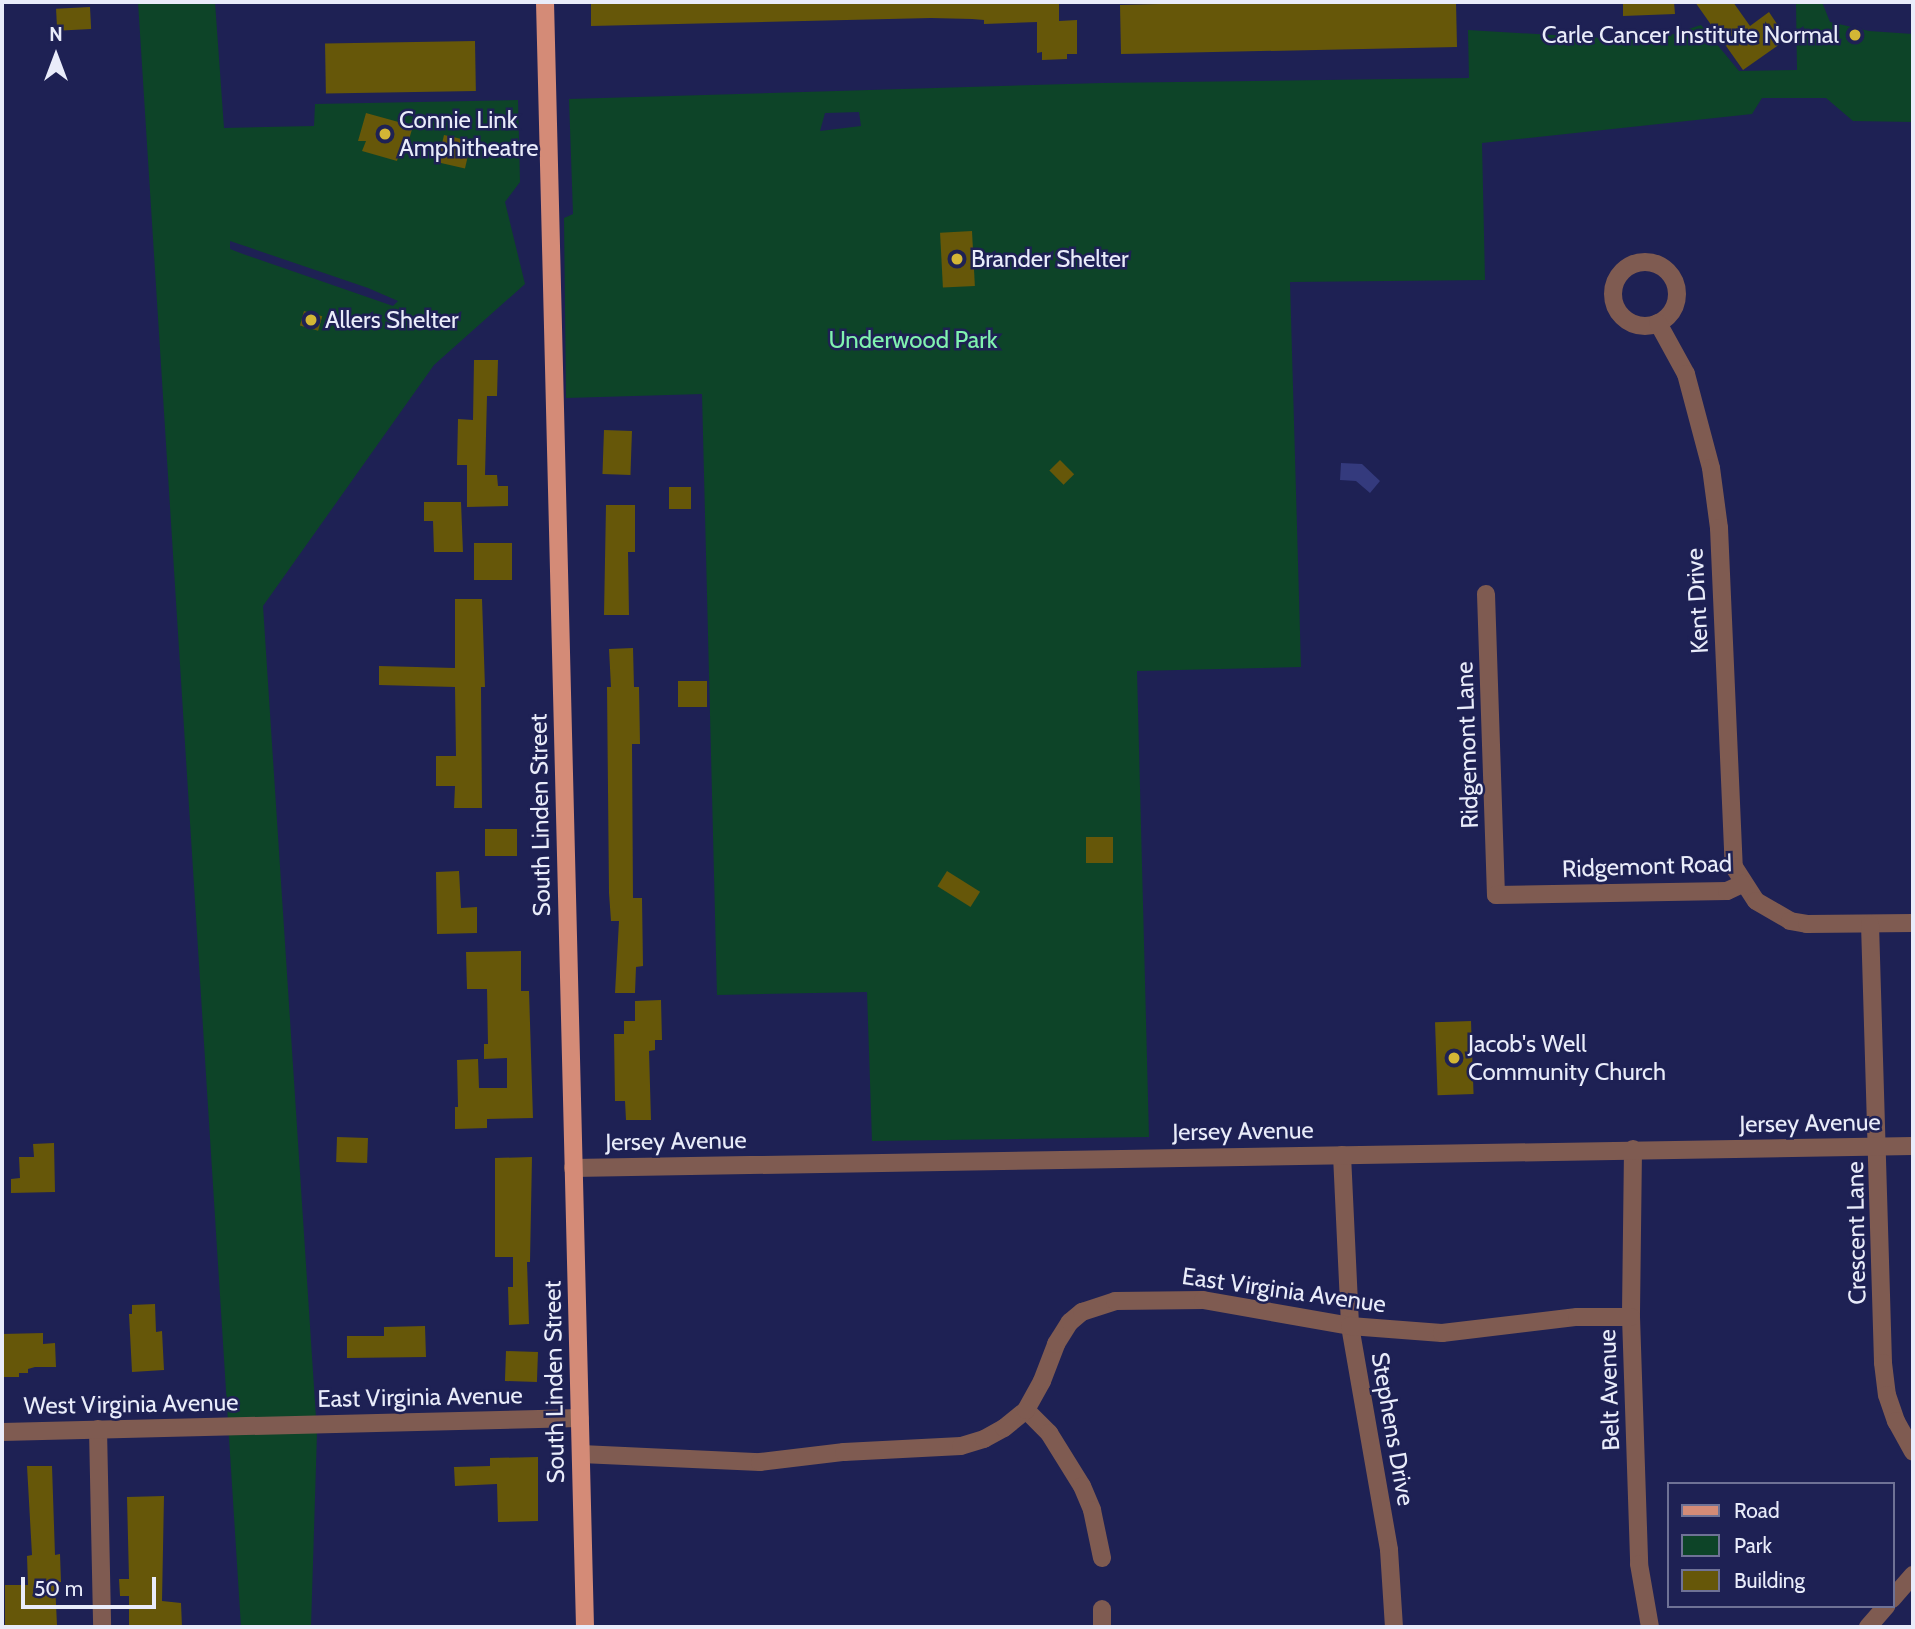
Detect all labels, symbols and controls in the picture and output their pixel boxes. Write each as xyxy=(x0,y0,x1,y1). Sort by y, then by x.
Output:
north arrow xyxy=(21,21,91,91)
place label: Carle Cancer Institute Normal xyxy=(1542,21,1839,49)
text: N xyxy=(49,23,63,46)
marker: Carle Cancer Institute Normal xyxy=(1845,25,1865,45)
place label: Connie Link Amphitheatre xyxy=(399,106,539,162)
marker: Connie Link Amphitheatre xyxy=(377,126,393,142)
place label: Brander Shelter xyxy=(971,245,1129,273)
marker: Brander Shelter xyxy=(949,251,965,267)
place label: Allers Shelter xyxy=(325,306,459,334)
marker: Allers Shelter xyxy=(303,312,319,328)
park label: Underwood Park xyxy=(828,326,998,354)
street label: Kent Drive xyxy=(1680,548,1714,654)
street label: Ridgemont Lane xyxy=(1450,661,1484,829)
street label: South Linden Street xyxy=(524,713,556,917)
street label: Ridgemont Road xyxy=(1562,849,1732,883)
place label: Jacob's Well Community Church xyxy=(1468,1030,1666,1086)
marker: Jacob's Well Community Church xyxy=(1446,1050,1462,1066)
street label: Jersey Avenue xyxy=(1739,1107,1881,1139)
street label: Jersey Avenue xyxy=(1172,1115,1314,1147)
street label: Jersey Avenue xyxy=(605,1125,747,1157)
street label: Crescent Lane xyxy=(1840,1161,1872,1305)
street label: East Virginia Avenue xyxy=(1180,1261,1388,1319)
street label: South Linden Street xyxy=(538,1280,570,1484)
street label: Belt Avenue xyxy=(1592,1329,1626,1451)
street label: Stephens Drive xyxy=(1365,1350,1421,1508)
street label: East Virginia Avenue xyxy=(317,1381,523,1413)
street label: West Virginia Avenue xyxy=(23,1388,239,1420)
legend xyxy=(1666,1482,1894,1608)
text: Road xyxy=(1734,1498,1780,1523)
text: Park xyxy=(1734,1533,1772,1558)
scale bar xyxy=(24,1562,159,1606)
text: Building xyxy=(1734,1568,1805,1593)
text: 50 m xyxy=(34,1576,83,1601)

